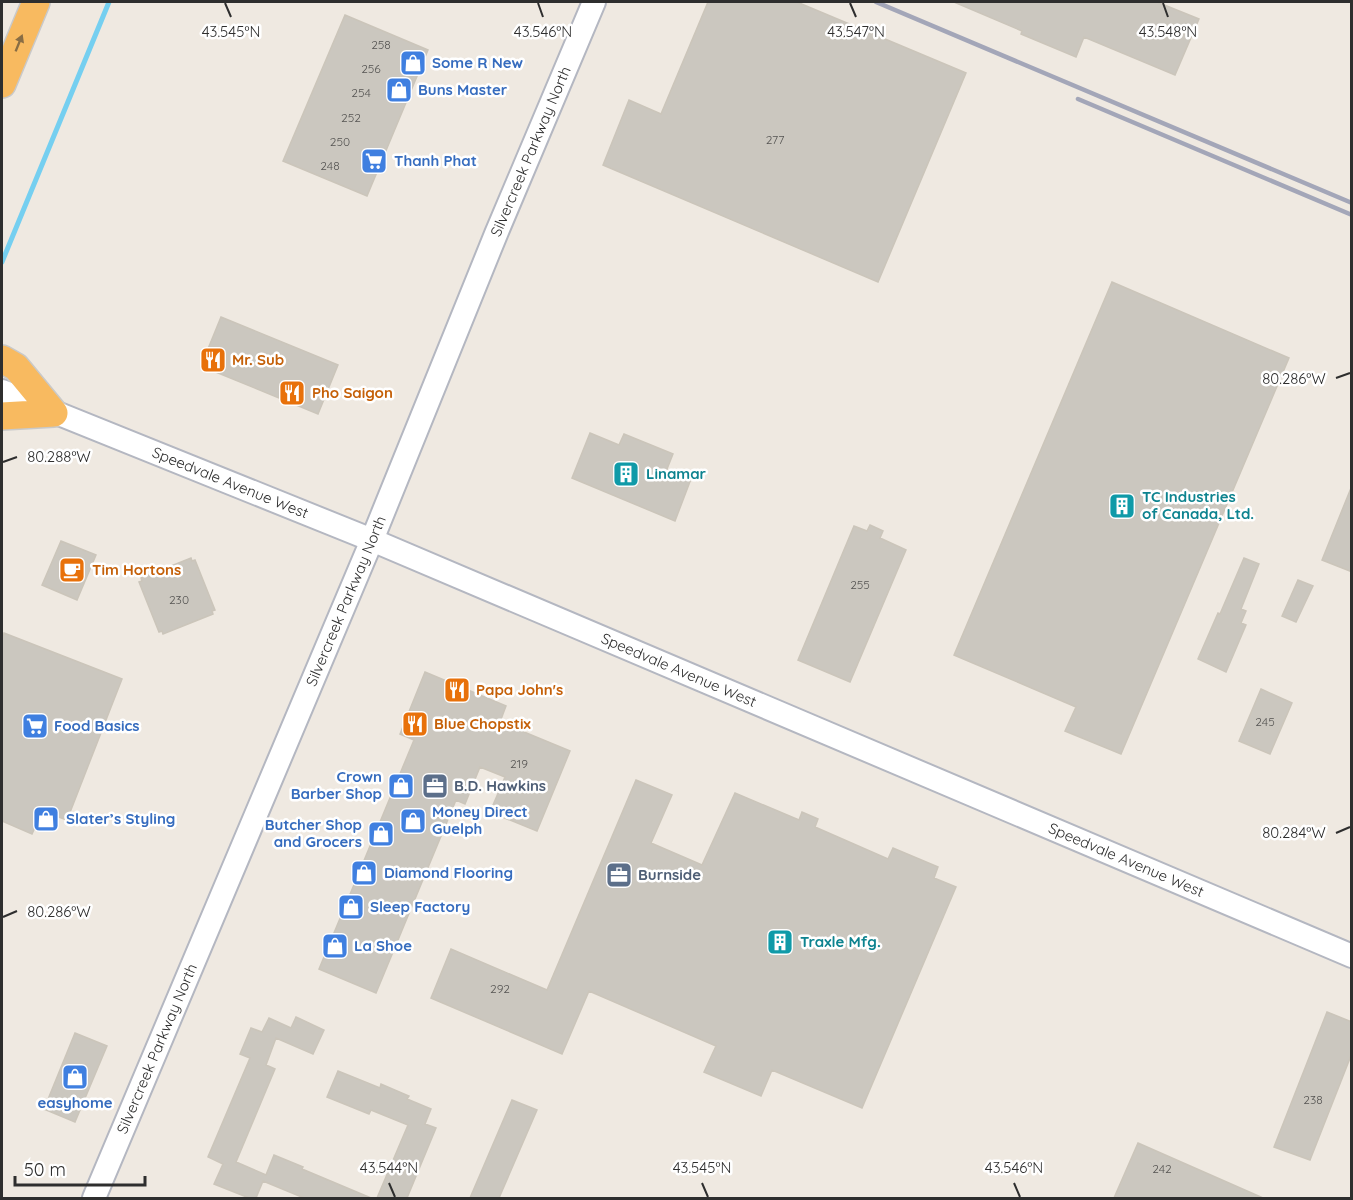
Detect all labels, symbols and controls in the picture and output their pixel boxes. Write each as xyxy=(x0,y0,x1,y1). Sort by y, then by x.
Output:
text: 43.545°N xyxy=(202,22,260,41)
text: 43.546°N xyxy=(514,22,572,41)
text: 43.547°N xyxy=(827,22,885,41)
text: 43.548°N xyxy=(1139,22,1197,41)
one-way arrow xyxy=(15,34,24,52)
house number: 258 xyxy=(371,37,391,52)
shop icon: Some R New xyxy=(398,48,428,78)
place label: Some R New xyxy=(432,53,524,72)
house number: 256 xyxy=(361,61,381,76)
street label: Silvercreek Parkway North xyxy=(486,63,575,239)
shop icon: Buns Master xyxy=(384,75,414,105)
place label: Buns Master xyxy=(418,80,508,99)
house number: 254 xyxy=(351,85,371,100)
house number: 252 xyxy=(341,110,361,125)
house number: 277 xyxy=(766,132,784,147)
house number: 250 xyxy=(330,134,350,149)
supermarket icon: Thanh Phat xyxy=(359,146,389,176)
place label: Thanh Phat xyxy=(394,151,477,170)
house number: 248 xyxy=(320,158,340,173)
restaurant icon: Mr. Sub xyxy=(198,345,228,375)
place label: Mr. Sub xyxy=(232,350,284,369)
text: 80.286°W xyxy=(1262,369,1326,388)
restaurant icon: Pho Saigon xyxy=(277,378,307,408)
place label: Pho Saigon xyxy=(312,383,393,402)
street label: Speedvale Avenue West xyxy=(149,442,311,522)
text: 80.288°W xyxy=(27,447,91,466)
building icon: Linamar xyxy=(611,459,641,489)
place label: Linamar xyxy=(646,464,707,483)
place label: TC Industries of Canada, Ltd. xyxy=(1142,487,1254,523)
building icon: TC Industries of Canada, Ltd. xyxy=(1107,491,1137,521)
street label: Silvercreek Parkway North xyxy=(301,513,390,689)
cafe icon: Tim Hortons xyxy=(57,555,87,585)
place label: Tim Hortons xyxy=(92,560,181,579)
house number: 255 xyxy=(850,577,870,592)
house number: 230 xyxy=(169,592,189,607)
street label: Speedvale Avenue West xyxy=(598,628,759,711)
restaurant icon: Papa John's xyxy=(442,675,472,705)
place label: Papa John's xyxy=(476,680,563,699)
restaurant icon: Blue Chopstix xyxy=(400,709,430,739)
supermarket icon: Food Basics xyxy=(20,711,50,741)
place label: Blue Chopstix xyxy=(434,714,531,733)
house number: 245 xyxy=(1255,714,1275,729)
place label: Food Basics xyxy=(54,716,140,735)
house number: 219 xyxy=(510,756,528,771)
place label: Crown Barber Shop xyxy=(291,767,382,803)
shop icon: Crown Barber Shop xyxy=(386,771,416,801)
office icon: B.D. Hawkins xyxy=(420,771,450,801)
place label: B.D. Hawkins xyxy=(454,776,546,795)
place label: Money Direct Guelph xyxy=(432,802,528,838)
shop icon: Slater’s Styling xyxy=(31,804,61,834)
shop icon: Money Direct Guelph xyxy=(398,806,428,836)
place label: Slater’s Styling xyxy=(66,809,175,828)
place label: Butcher Shop and Grocers xyxy=(265,815,362,851)
street label: Speedvale Avenue West xyxy=(1046,818,1207,901)
shop icon: Butcher Shop and Grocers xyxy=(366,819,396,849)
text: 80.284°W xyxy=(1262,823,1326,842)
shop icon: Diamond Flooring xyxy=(349,858,379,888)
office icon: Burnside xyxy=(604,860,634,890)
place label: Diamond Flooring xyxy=(384,863,513,882)
place label: Burnside xyxy=(638,865,701,884)
shop icon: Sleep Factory xyxy=(336,892,366,922)
place label: Sleep Factory xyxy=(370,897,470,916)
text: 80.286°W xyxy=(27,902,91,921)
building icon: Traxle Mfg. xyxy=(765,927,795,957)
shop icon: La Shoe xyxy=(320,931,350,961)
place label: Traxle Mfg. xyxy=(800,932,881,951)
place label: La Shoe xyxy=(354,936,412,955)
street label: Silvercreek Parkway North xyxy=(112,961,201,1137)
house number: 292 xyxy=(490,981,510,996)
shop icon: easyhome xyxy=(60,1062,90,1092)
house number: 238 xyxy=(1303,1092,1323,1107)
place label: easyhome xyxy=(37,1093,113,1112)
scale bar xyxy=(15,1149,146,1187)
text: 50 m xyxy=(24,1158,66,1181)
text: 43.544°N xyxy=(360,1158,418,1177)
text: 43.545°N xyxy=(673,1158,731,1177)
text: 43.546°N xyxy=(985,1158,1043,1177)
house number: 242 xyxy=(1152,1161,1172,1176)

